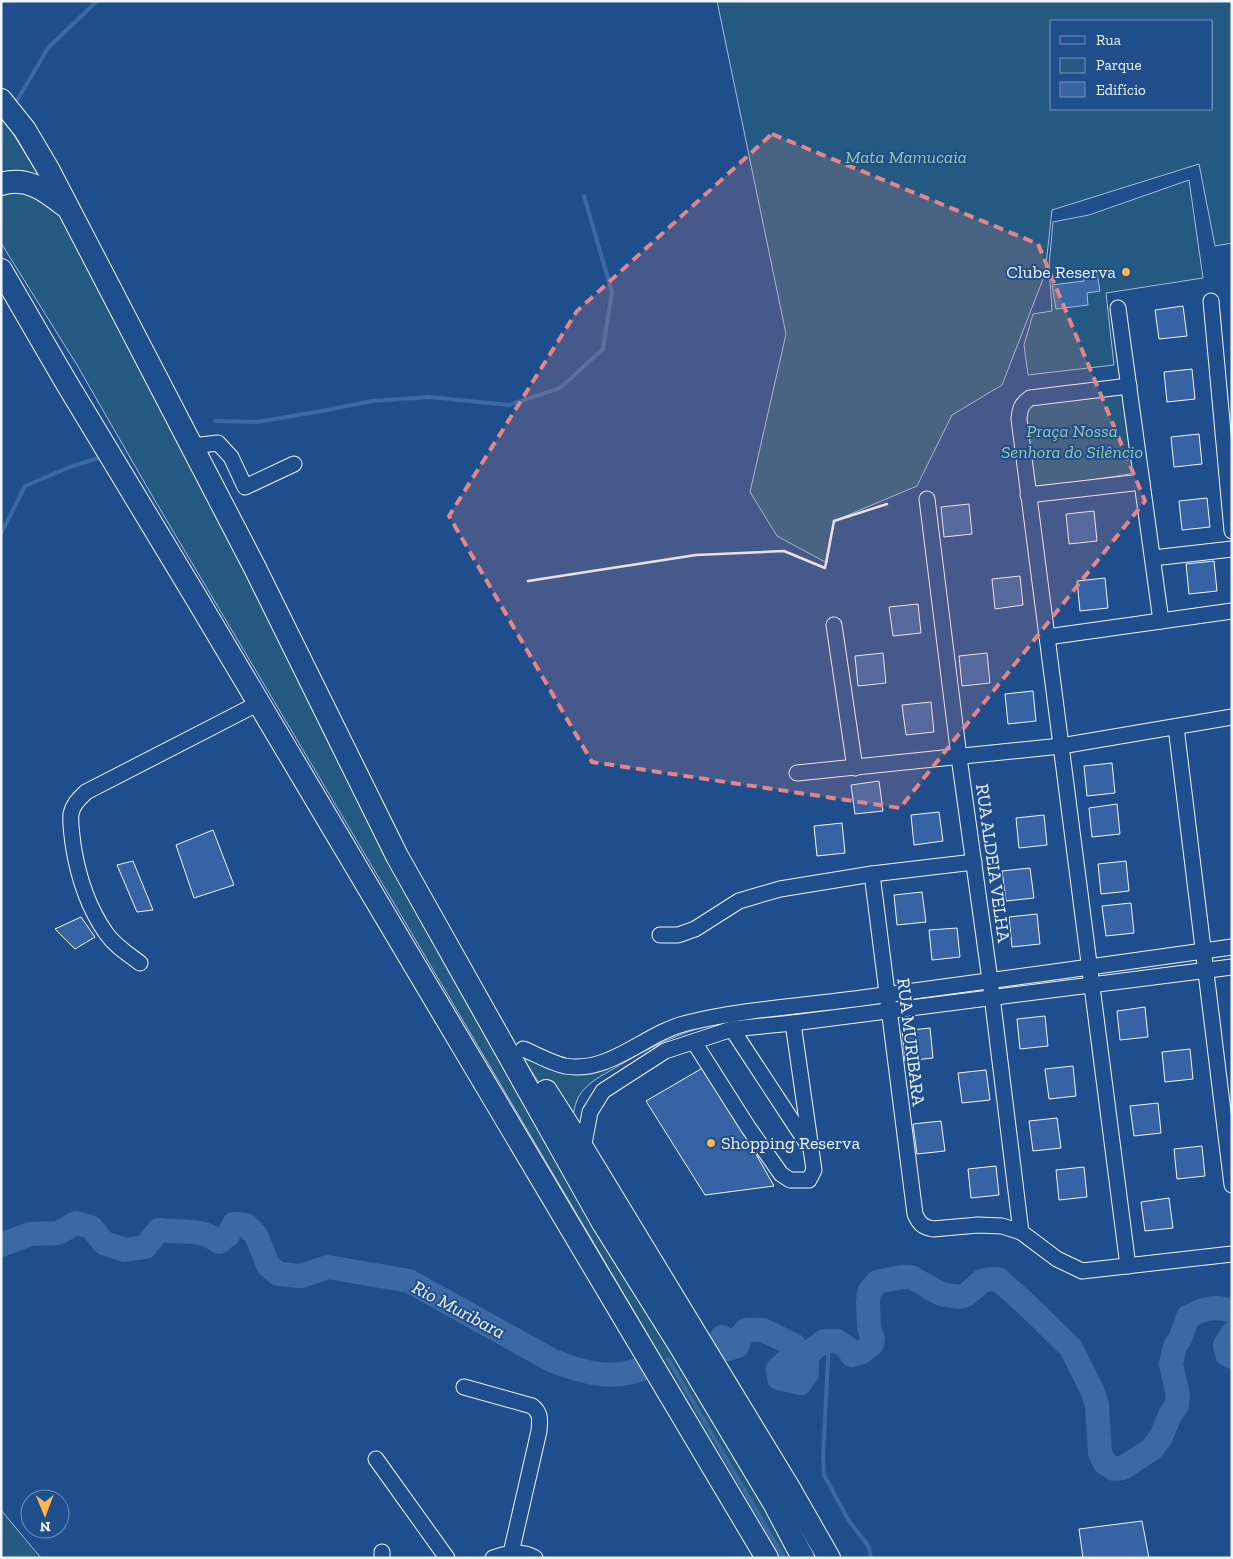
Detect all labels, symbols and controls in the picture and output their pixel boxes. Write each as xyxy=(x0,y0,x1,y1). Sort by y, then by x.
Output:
legend xyxy=(1050,20,1213,110)
text: Rua xyxy=(1096,31,1121,49)
text: Parque xyxy=(1096,56,1142,74)
text: Edifício xyxy=(1096,81,1146,99)
park label: Mata Mamucaia xyxy=(845,146,967,168)
place label: Clube Reserva xyxy=(1006,261,1116,283)
marker: Clube Reserva xyxy=(1120,266,1132,278)
park label: Praça Nossa Senhora do Silêncio xyxy=(1001,420,1143,463)
street label: RUA ALDEIA VELHA xyxy=(971,782,1015,944)
street label: RUA MURIBARA xyxy=(892,977,930,1108)
place label: Shopping Reserva xyxy=(721,1132,860,1154)
marker: Shopping Reserva xyxy=(705,1137,717,1149)
water label: Rio Muribara xyxy=(408,1275,509,1344)
north arrow xyxy=(20,1489,70,1539)
text: N xyxy=(39,1518,51,1535)

